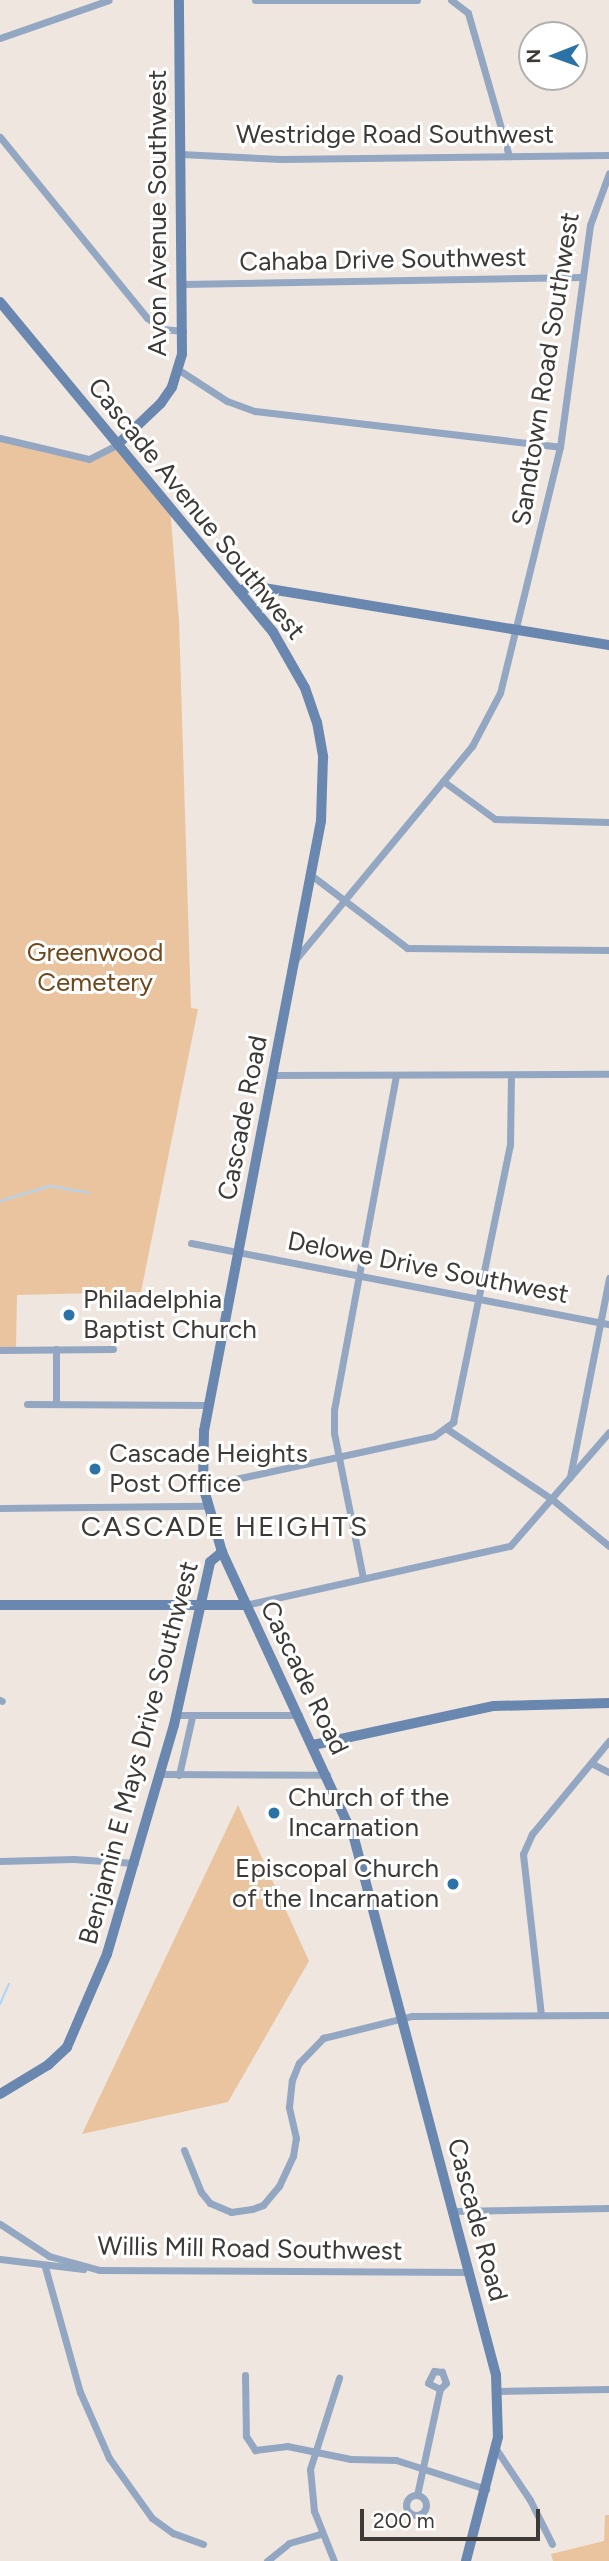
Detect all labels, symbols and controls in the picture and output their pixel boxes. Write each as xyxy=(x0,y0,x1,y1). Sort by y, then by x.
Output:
north arrow xyxy=(518,21,588,91)
text: N xyxy=(522,49,545,64)
street label: Avon Avenue Southwest xyxy=(142,70,174,356)
street label: Westridge Road Southwest xyxy=(236,119,554,151)
street label: Sandtown Road Southwest xyxy=(506,210,586,528)
street label: Cahaba Drive Southwest xyxy=(239,242,527,278)
street label: Cascade Avenue Southwest xyxy=(81,372,311,646)
park label: Greenwood Cemetery xyxy=(27,937,163,998)
street label: Cascade Road xyxy=(212,1033,274,1203)
street label: Delowe Drive Southwest xyxy=(285,1225,571,1311)
place label: Philadelphia Baptist Church xyxy=(83,1284,257,1346)
marker: Philadelphia Baptist Church xyxy=(61,1307,77,1323)
place label: Cascade Heights Post Office xyxy=(109,1438,308,1500)
marker: Cascade Heights Post Office xyxy=(87,1461,103,1477)
district label: CASCADE HEIGHTS xyxy=(83,1509,367,1543)
street label: Benjamin E Mays Drive Southwest xyxy=(73,1558,205,1948)
street label: Cascade Road xyxy=(253,1596,355,1760)
place label: Church of the Incarnation xyxy=(288,1782,449,1843)
marker: Church of the Incarnation xyxy=(266,1805,282,1821)
place label: Episcopal Church of the Incarnation xyxy=(232,1853,439,1914)
marker: Episcopal Church of the Incarnation xyxy=(445,1876,461,1892)
street label: Cascade Road xyxy=(440,2135,514,2305)
street label: Willis Mill Road Southwest xyxy=(97,2231,403,2267)
scale bar xyxy=(364,2494,544,2538)
text: 200 m xyxy=(373,2508,435,2533)

